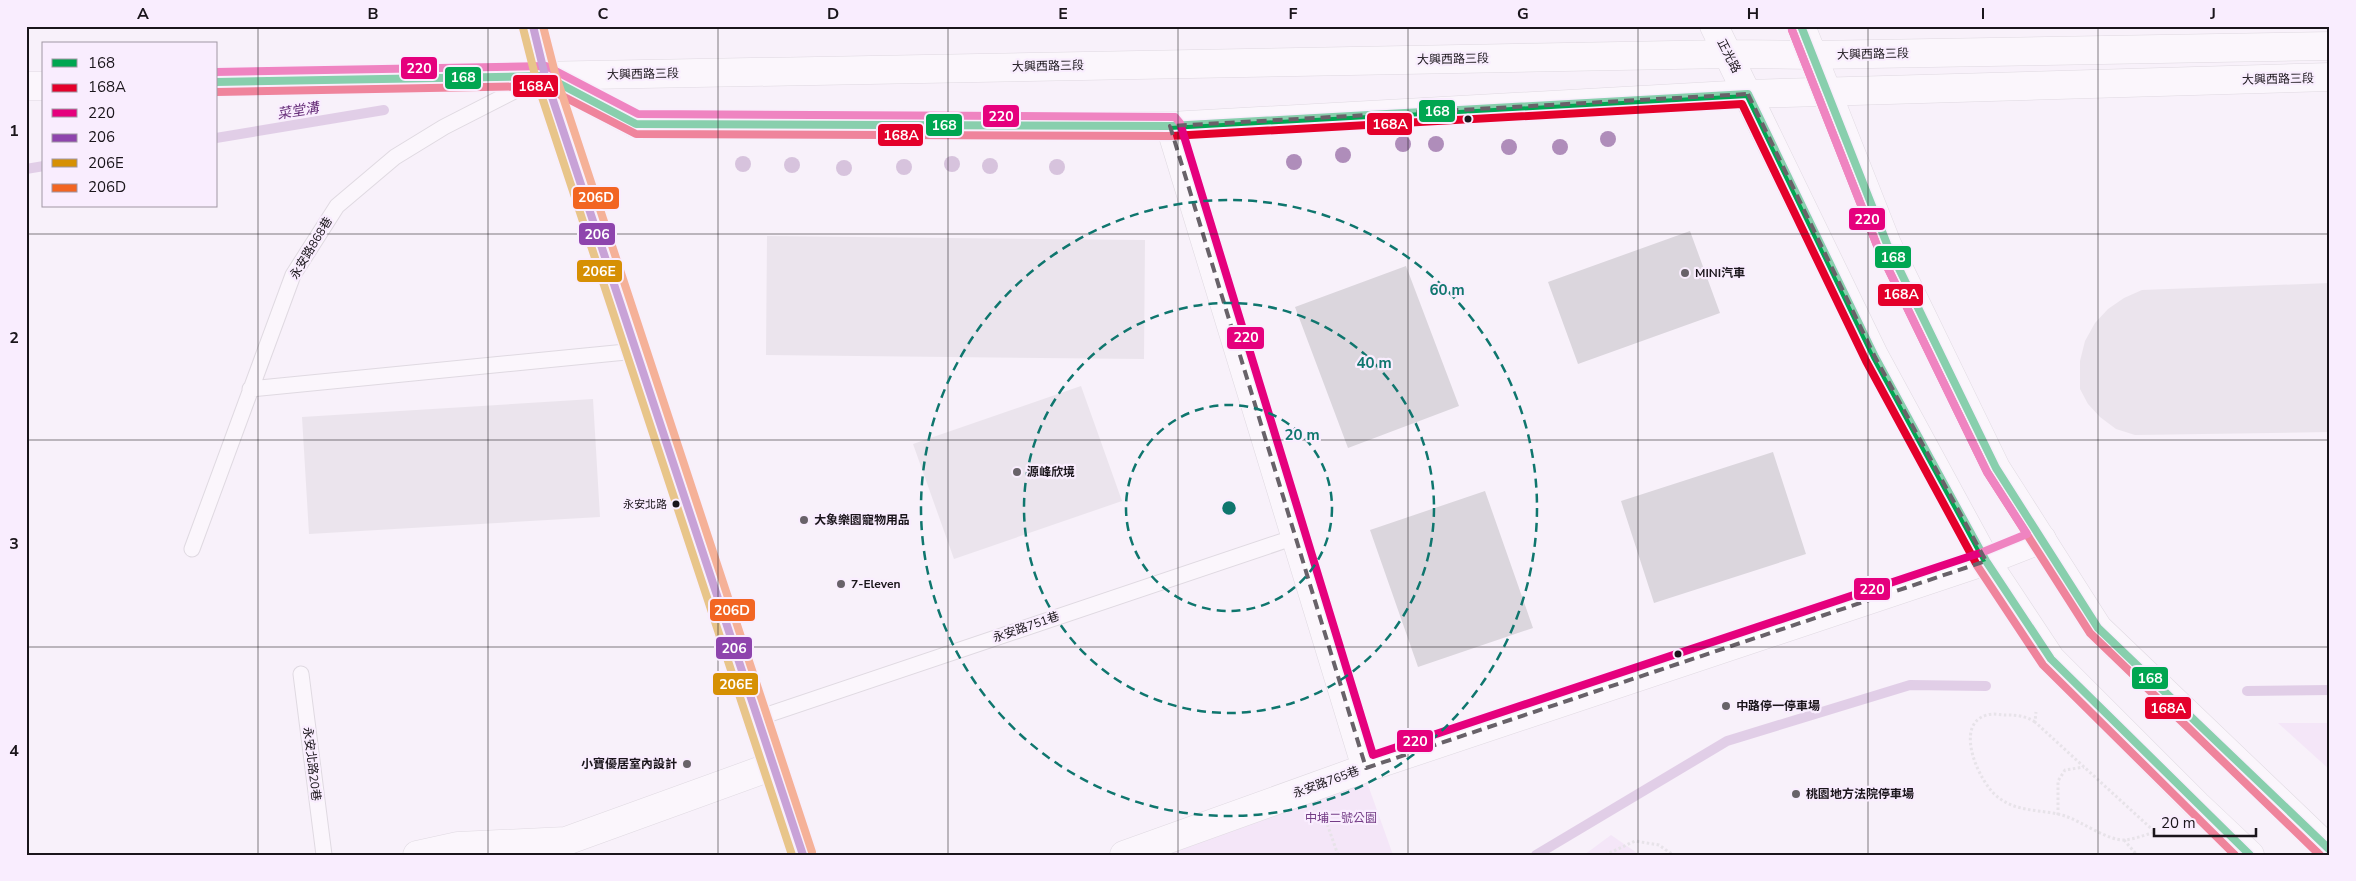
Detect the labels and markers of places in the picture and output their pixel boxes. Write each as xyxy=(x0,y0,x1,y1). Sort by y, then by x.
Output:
unlabelled marker xyxy=(1463,114,1473,124)
place label: MINI汽車 xyxy=(1695,265,1745,281)
marker: MINI汽車 xyxy=(1679,267,1691,279)
place label: 源峰欣境 xyxy=(1027,464,1075,480)
marker: 源峰欣境 xyxy=(1011,466,1023,478)
place label: 永安北路 xyxy=(623,497,667,512)
marker: 永安北路 xyxy=(671,499,681,509)
centre of rings xyxy=(1220,499,1238,517)
place label: 大象樂園寵物用品 xyxy=(814,512,910,528)
marker: 大象樂園寵物用品 xyxy=(798,514,810,526)
place label: 7-Eleven xyxy=(851,576,900,592)
marker: 7-Eleven xyxy=(835,578,847,590)
unlabelled marker xyxy=(1673,649,1683,659)
place label: 中路停一停車場 xyxy=(1736,698,1820,714)
marker: 中路停一停車場 xyxy=(1720,700,1732,712)
place label: 小寶優居室內設計 xyxy=(581,756,677,772)
marker: 小寶優居室內設計 xyxy=(681,758,693,770)
place label: 桃園地方法院停車場 xyxy=(1806,786,1914,802)
marker: 桃園地方法院停車場 xyxy=(1790,788,1802,800)

